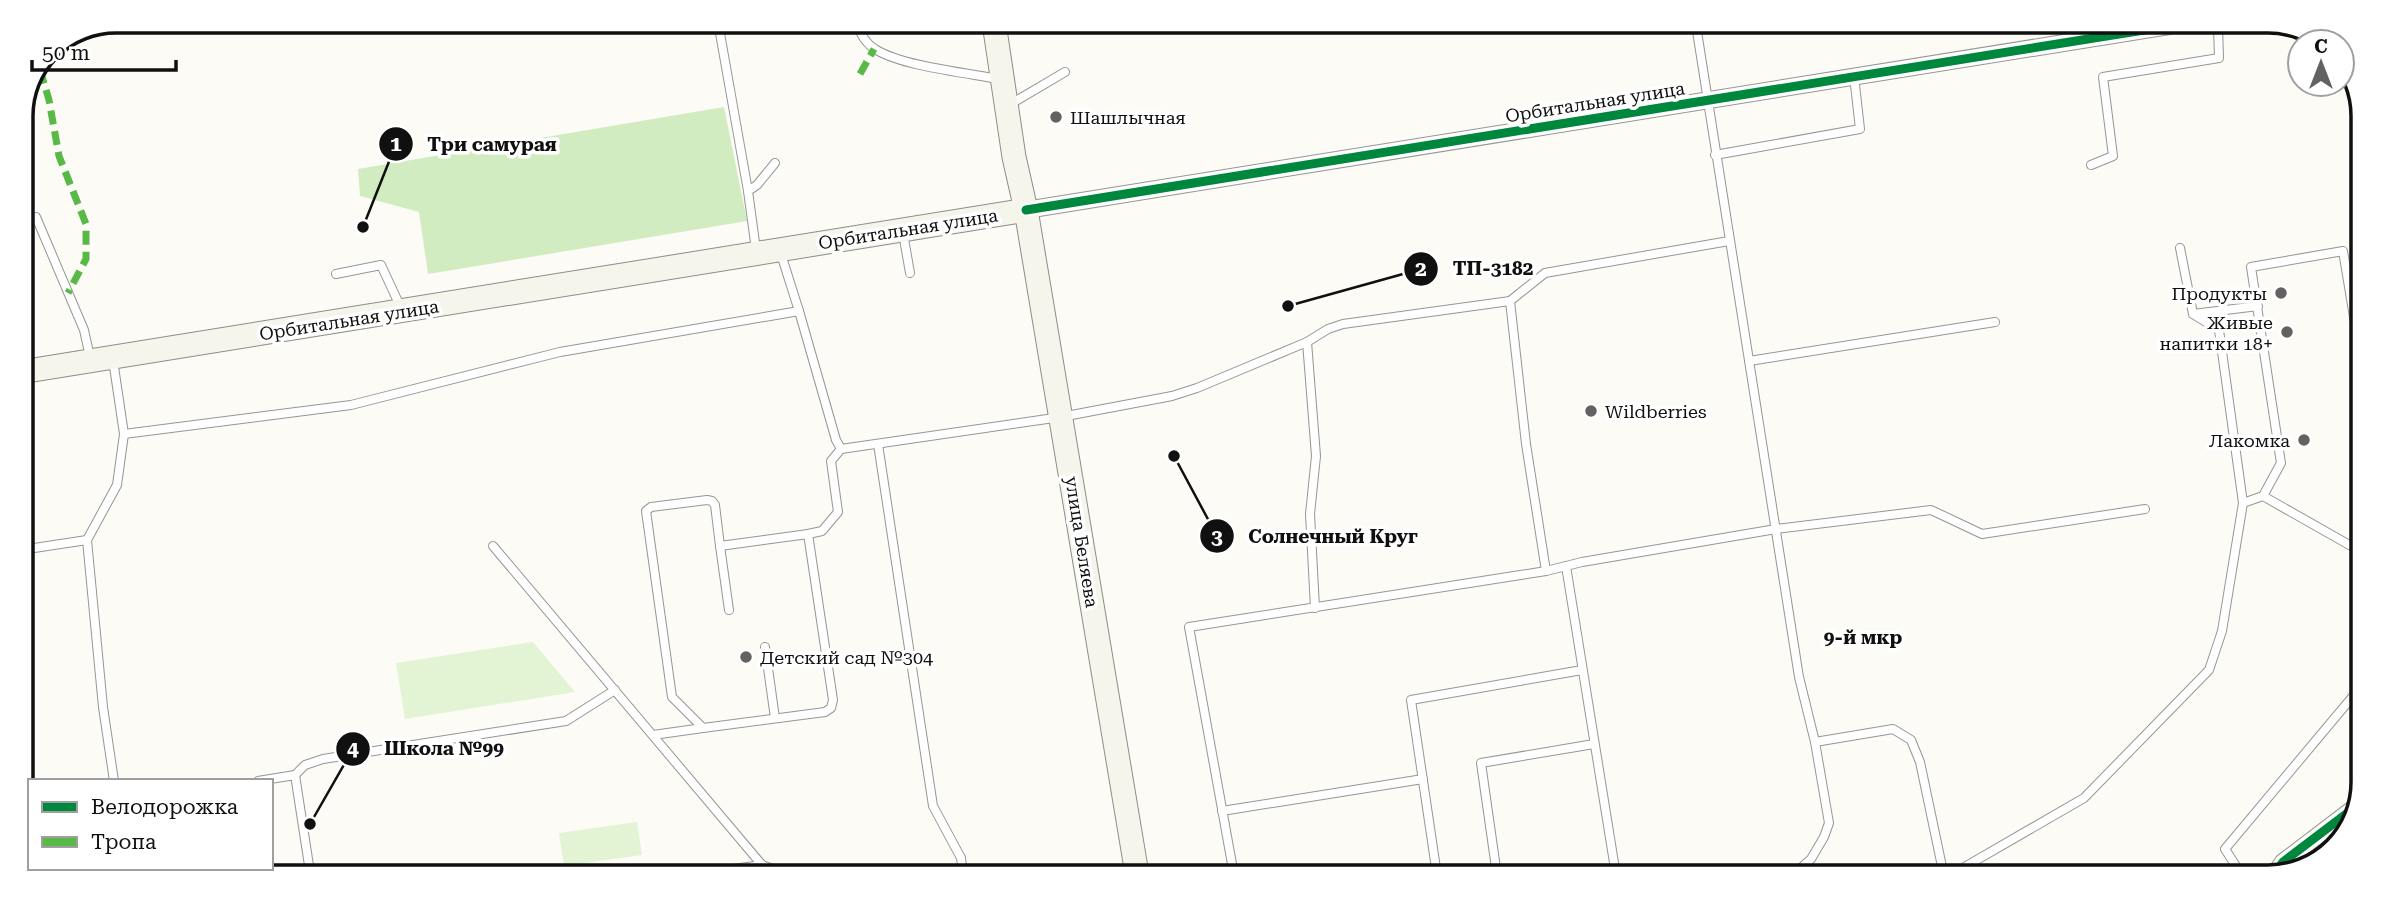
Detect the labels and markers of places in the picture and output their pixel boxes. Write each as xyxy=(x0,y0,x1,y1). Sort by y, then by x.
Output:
place label: Шашлычная xyxy=(1070,107,1186,128)
marker: Шашлычная xyxy=(1048,109,1064,125)
callout: Три самурая xyxy=(378,124,571,164)
callout: ТП-3182 xyxy=(1404,249,1548,289)
place label: Продукты xyxy=(2171,283,2267,304)
marker: Продукты xyxy=(2273,285,2289,301)
place label: Живые напитки 18+ xyxy=(2159,312,2273,354)
marker: Живые напитки 18+ xyxy=(2279,324,2295,340)
place label: Wildberries xyxy=(1605,401,1707,422)
marker: Wildberries xyxy=(1583,403,1599,419)
place label: Лакомка xyxy=(2209,430,2290,451)
marker: Лакомка xyxy=(2296,432,2312,448)
callout: Солнечный Круг xyxy=(1199,516,1432,556)
place label: Детский сад №304 xyxy=(760,647,933,668)
marker: Детский сад №304 xyxy=(738,649,754,665)
callout: Школа №99 xyxy=(336,729,518,769)

